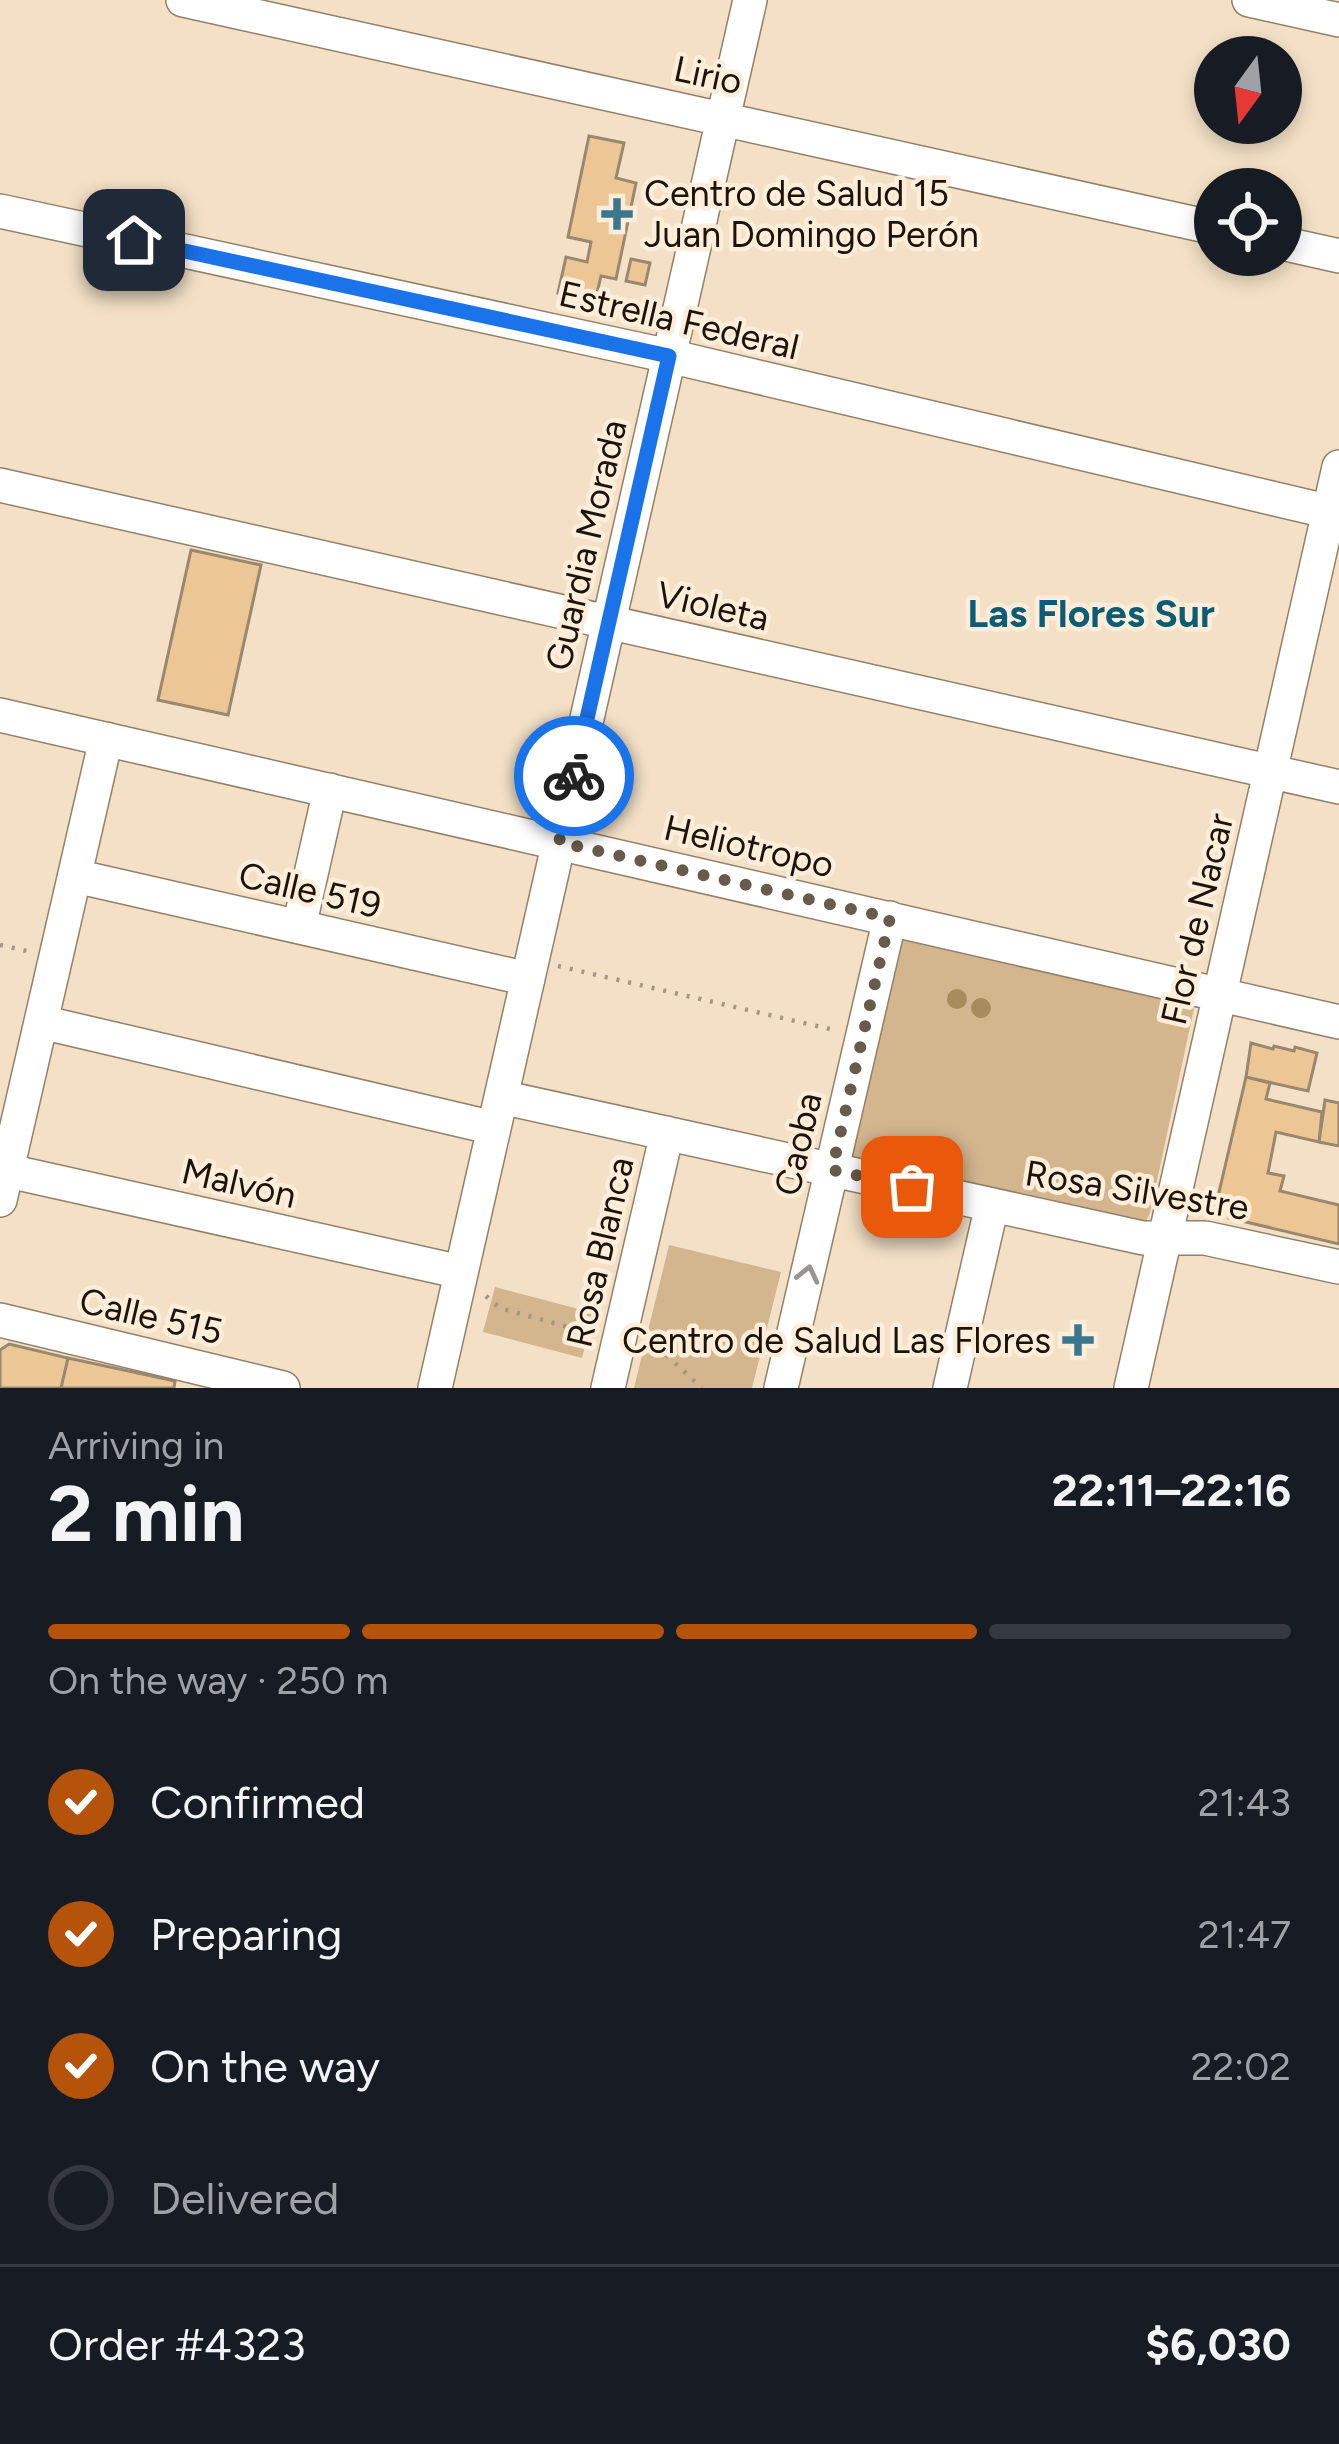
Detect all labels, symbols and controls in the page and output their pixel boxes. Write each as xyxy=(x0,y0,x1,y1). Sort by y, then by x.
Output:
north arrow xyxy=(1194,36,1302,144)
map controls xyxy=(1194,36,1302,276)
street label: Lirio xyxy=(670,47,746,103)
button: locate xyxy=(1194,168,1302,276)
place label: Centro de Salud 15 Juan Domingo Perón xyxy=(644,172,979,256)
pin xyxy=(83,189,185,291)
marker: Centro de Salud 15 Juan Domingo Perón xyxy=(601,198,633,230)
icon: home xyxy=(101,207,167,273)
street label: Estrella Federal xyxy=(555,272,803,368)
street label: Guardia Morada xyxy=(536,415,636,675)
street label: Violeta xyxy=(653,572,773,640)
district label: Las Flores Sur xyxy=(967,590,1215,637)
courier xyxy=(514,716,634,836)
icon: bike xyxy=(541,743,607,809)
street label: Heliotropo xyxy=(660,806,838,886)
street label: Flor de Nacar xyxy=(1152,809,1242,1029)
street label: Calle 519 xyxy=(235,853,385,927)
street label: Caoba xyxy=(765,1088,831,1200)
pin xyxy=(861,1136,963,1238)
street label: Malvón xyxy=(178,1149,300,1217)
street label: Rosa Silvestre xyxy=(1022,1151,1252,1229)
street label: Rosa Blanca xyxy=(557,1153,643,1351)
icon: bag xyxy=(879,1154,945,1220)
one-way arrow xyxy=(794,1264,819,1285)
street label: Calle 515 xyxy=(76,1279,226,1353)
place label: Centro de Salud Las Flores xyxy=(622,1319,1051,1362)
marker: Centro de Salud Las Flores xyxy=(1062,1324,1094,1356)
text: Arriving in xyxy=(48,1422,224,1469)
text: 22:11–22:16 xyxy=(1052,1463,1291,1517)
text: 2 min xyxy=(48,1467,244,1561)
text: On the way · 250 m xyxy=(48,1657,389,1704)
icon: check xyxy=(48,1769,114,1835)
text: Confirmed xyxy=(150,1775,365,1829)
text: 21:43 xyxy=(1198,1779,1291,1826)
icon: check xyxy=(48,1901,114,1967)
text: Preparing xyxy=(150,1907,342,1961)
text: 21:47 xyxy=(1198,1911,1291,1958)
icon: check xyxy=(48,2033,114,2099)
text: On the way xyxy=(150,2039,380,2093)
text: 22:02 xyxy=(1191,2043,1291,2090)
text: Delivered xyxy=(150,2171,339,2225)
text: Order #4323 xyxy=(48,2317,306,2371)
text: $6,030 xyxy=(1145,2317,1291,2371)

